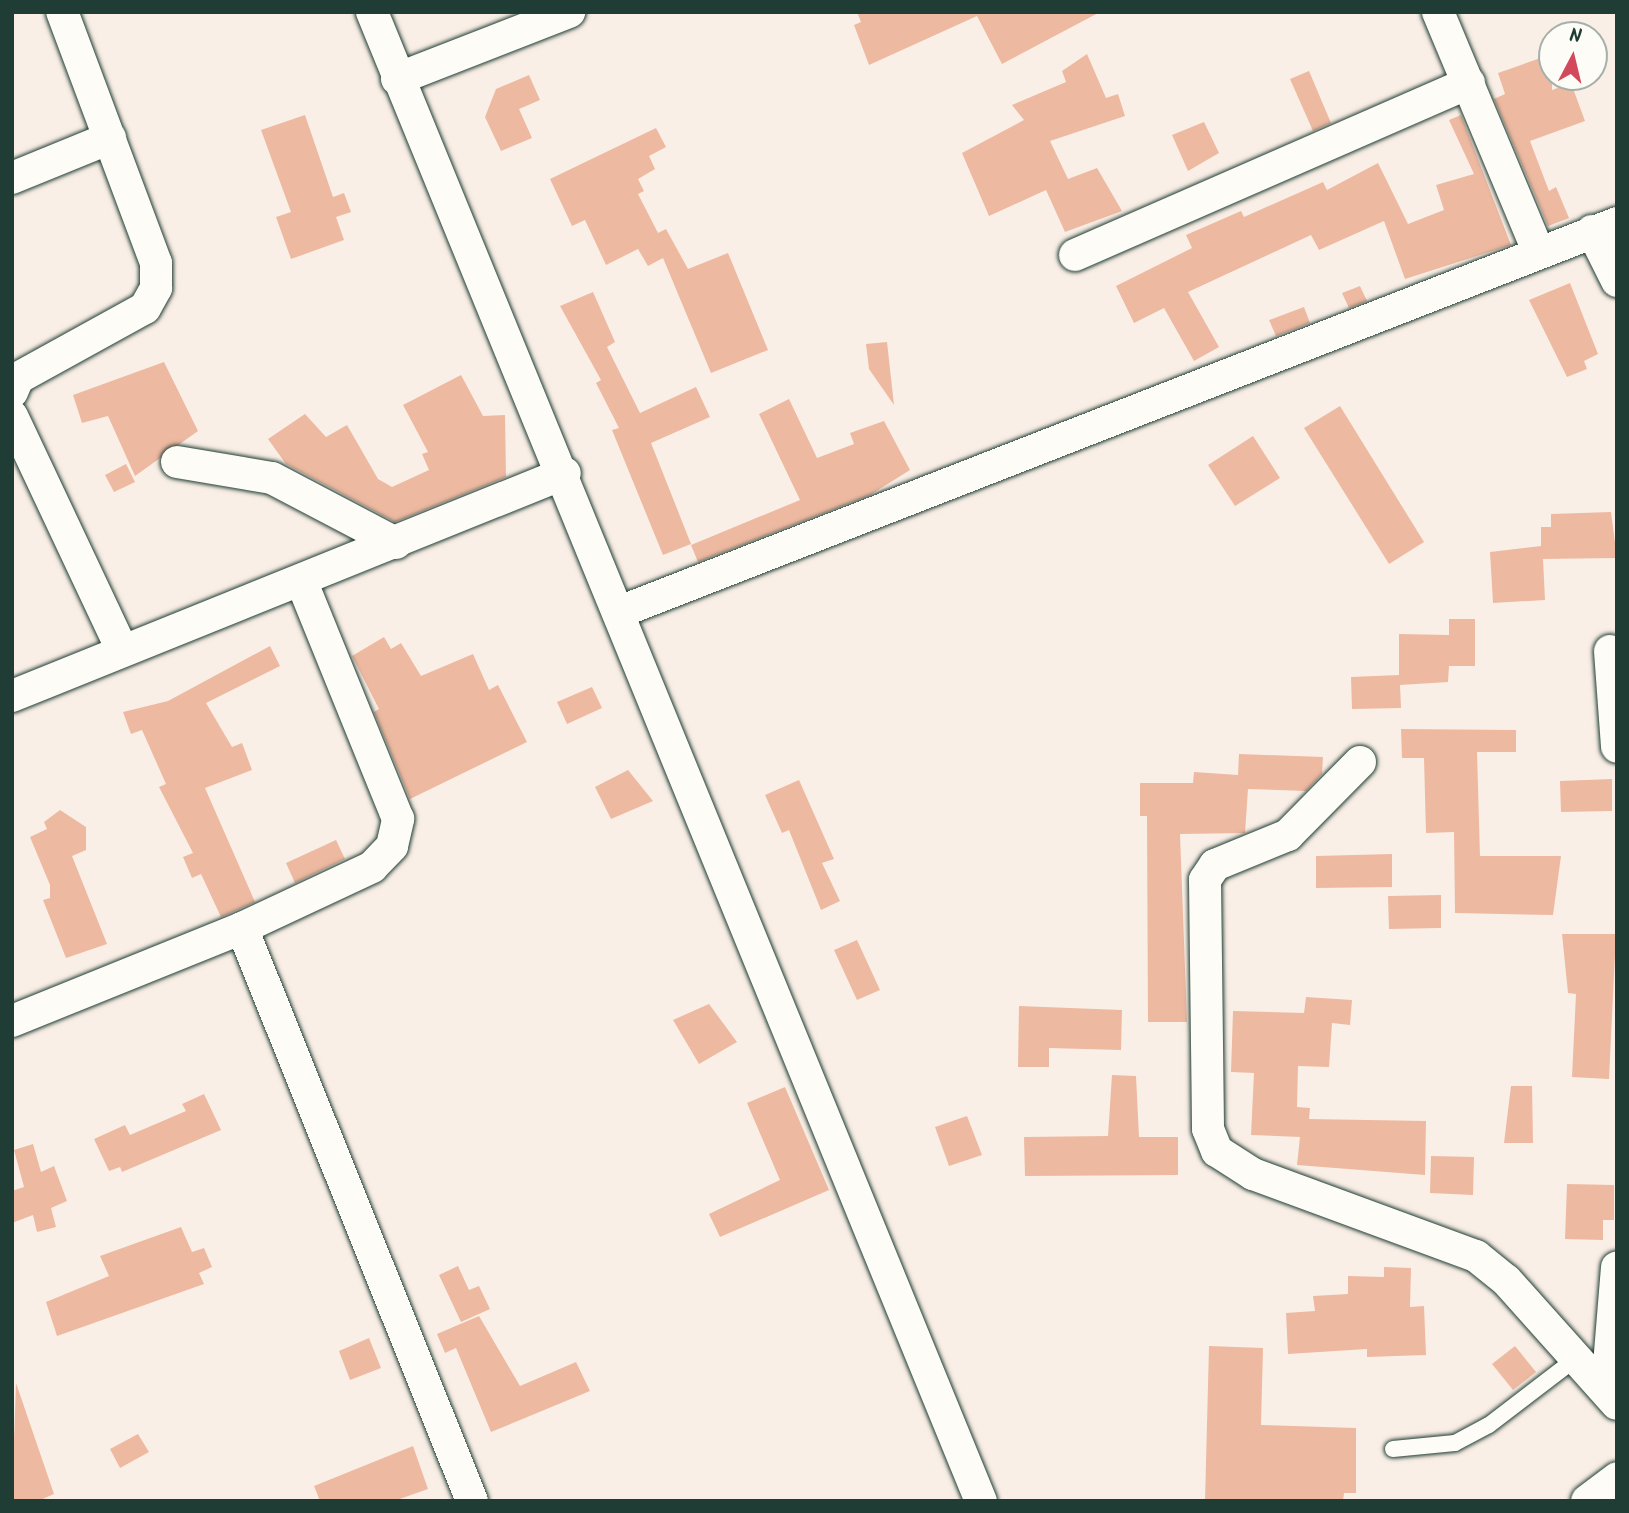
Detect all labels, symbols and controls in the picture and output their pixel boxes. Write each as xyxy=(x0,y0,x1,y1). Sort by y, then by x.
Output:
north arrow xyxy=(1538,21,1608,91)
text: N xyxy=(1568,22,1583,53)

